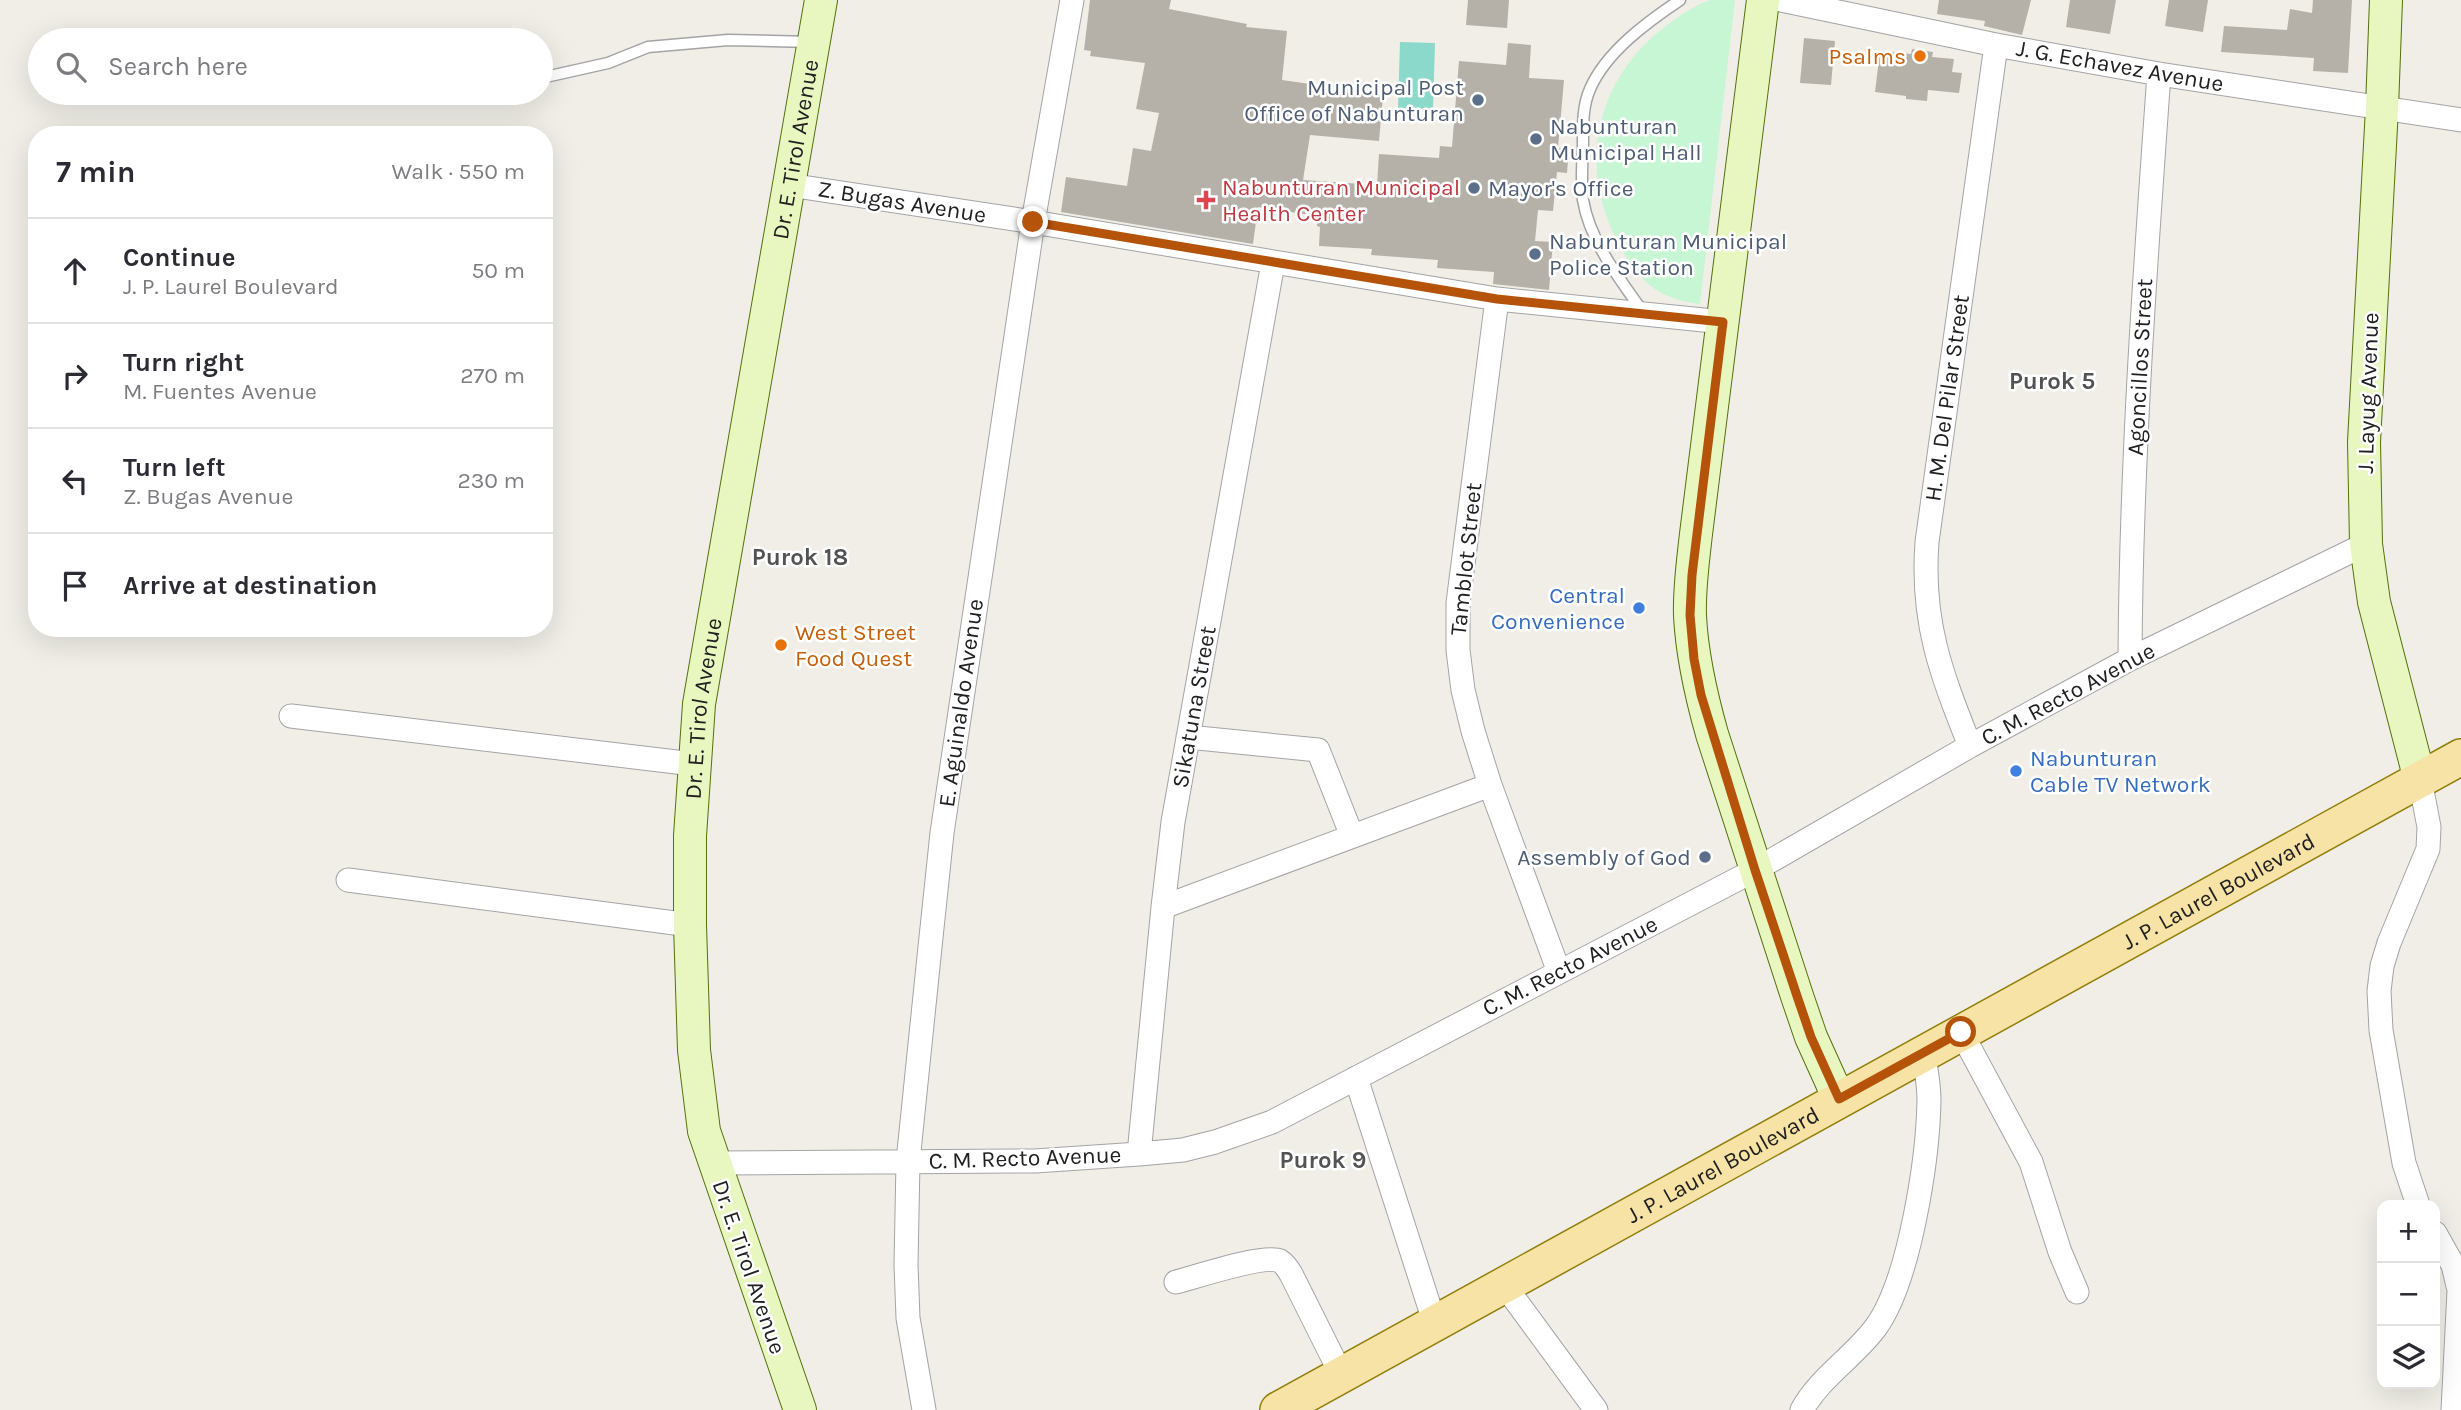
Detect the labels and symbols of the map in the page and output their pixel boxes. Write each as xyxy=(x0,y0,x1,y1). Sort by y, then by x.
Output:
street label: J. G. Echavez Avenue xyxy=(2014,34,2226,98)
place label: Psalms xyxy=(1828,43,1906,70)
marker: Psalms xyxy=(1912,48,1928,64)
street label: Dr. E. Tirol Avenue xyxy=(766,57,824,242)
place label: Municipal Post Office of Nabunturan xyxy=(1244,74,1464,127)
marker: Municipal Post Office of Nabunturan xyxy=(1470,92,1486,108)
place label: Nabunturan Municipal Hall xyxy=(1550,113,1702,166)
marker: Nabunturan Municipal Hall xyxy=(1528,131,1544,147)
place label: Nabunturan Municipal Health Center xyxy=(1222,174,1460,227)
street label: Z. Bugas Avenue xyxy=(816,175,988,229)
place label: Mayor's Office xyxy=(1488,175,1634,202)
marker: Mayor's Office xyxy=(1466,180,1482,196)
marker: Nabunturan Municipal Health Center xyxy=(1196,190,1216,210)
route end xyxy=(1017,206,1048,237)
place label: Nabunturan Municipal Police Station xyxy=(1549,228,1787,281)
marker: Nabunturan Municipal Police Station xyxy=(1527,246,1543,262)
street label: Agoncillos Street xyxy=(2122,277,2158,456)
street label: H. M. Del Pilar Street xyxy=(1919,293,1975,503)
street label: J. Layug Avenue xyxy=(2352,312,2384,474)
district label: Purok 5 xyxy=(2009,367,2095,395)
street label: Tamblot Street xyxy=(1445,481,1487,637)
district label: Purok 18 xyxy=(752,543,848,571)
place label: Central Convenience xyxy=(1491,582,1625,635)
street label: E. Aguinaldo Avenue xyxy=(933,597,989,809)
marker: Central Convenience xyxy=(1631,600,1647,616)
street label: Dr. E. Tirol Avenue xyxy=(679,616,727,800)
place label: West Street Food Quest xyxy=(795,619,916,672)
street label: Sikatuna Street xyxy=(1166,624,1222,790)
marker: West Street Food Quest xyxy=(773,637,789,653)
street label: C. M. Recto Avenue xyxy=(1977,637,2159,751)
place label: Nabunturan Cable TV Network xyxy=(2030,745,2211,798)
marker: Nabunturan Cable TV Network xyxy=(2008,763,2024,779)
street label: J. P. Laurel Boulevard xyxy=(2117,827,2319,955)
place label: Assembly of God xyxy=(1517,844,1691,871)
marker: Assembly of God xyxy=(1697,849,1713,865)
street label: C. M. Recto Avenue xyxy=(1478,910,1662,1022)
route start xyxy=(1945,1016,1976,1047)
street label: J. P. Laurel Boulevard xyxy=(1622,1101,1824,1228)
street label: C. M. Recto Avenue xyxy=(928,1141,1122,1175)
district label: Purok 9 xyxy=(1280,1146,1366,1174)
street label: Dr. E. Tirol Avenue xyxy=(707,1176,791,1358)

